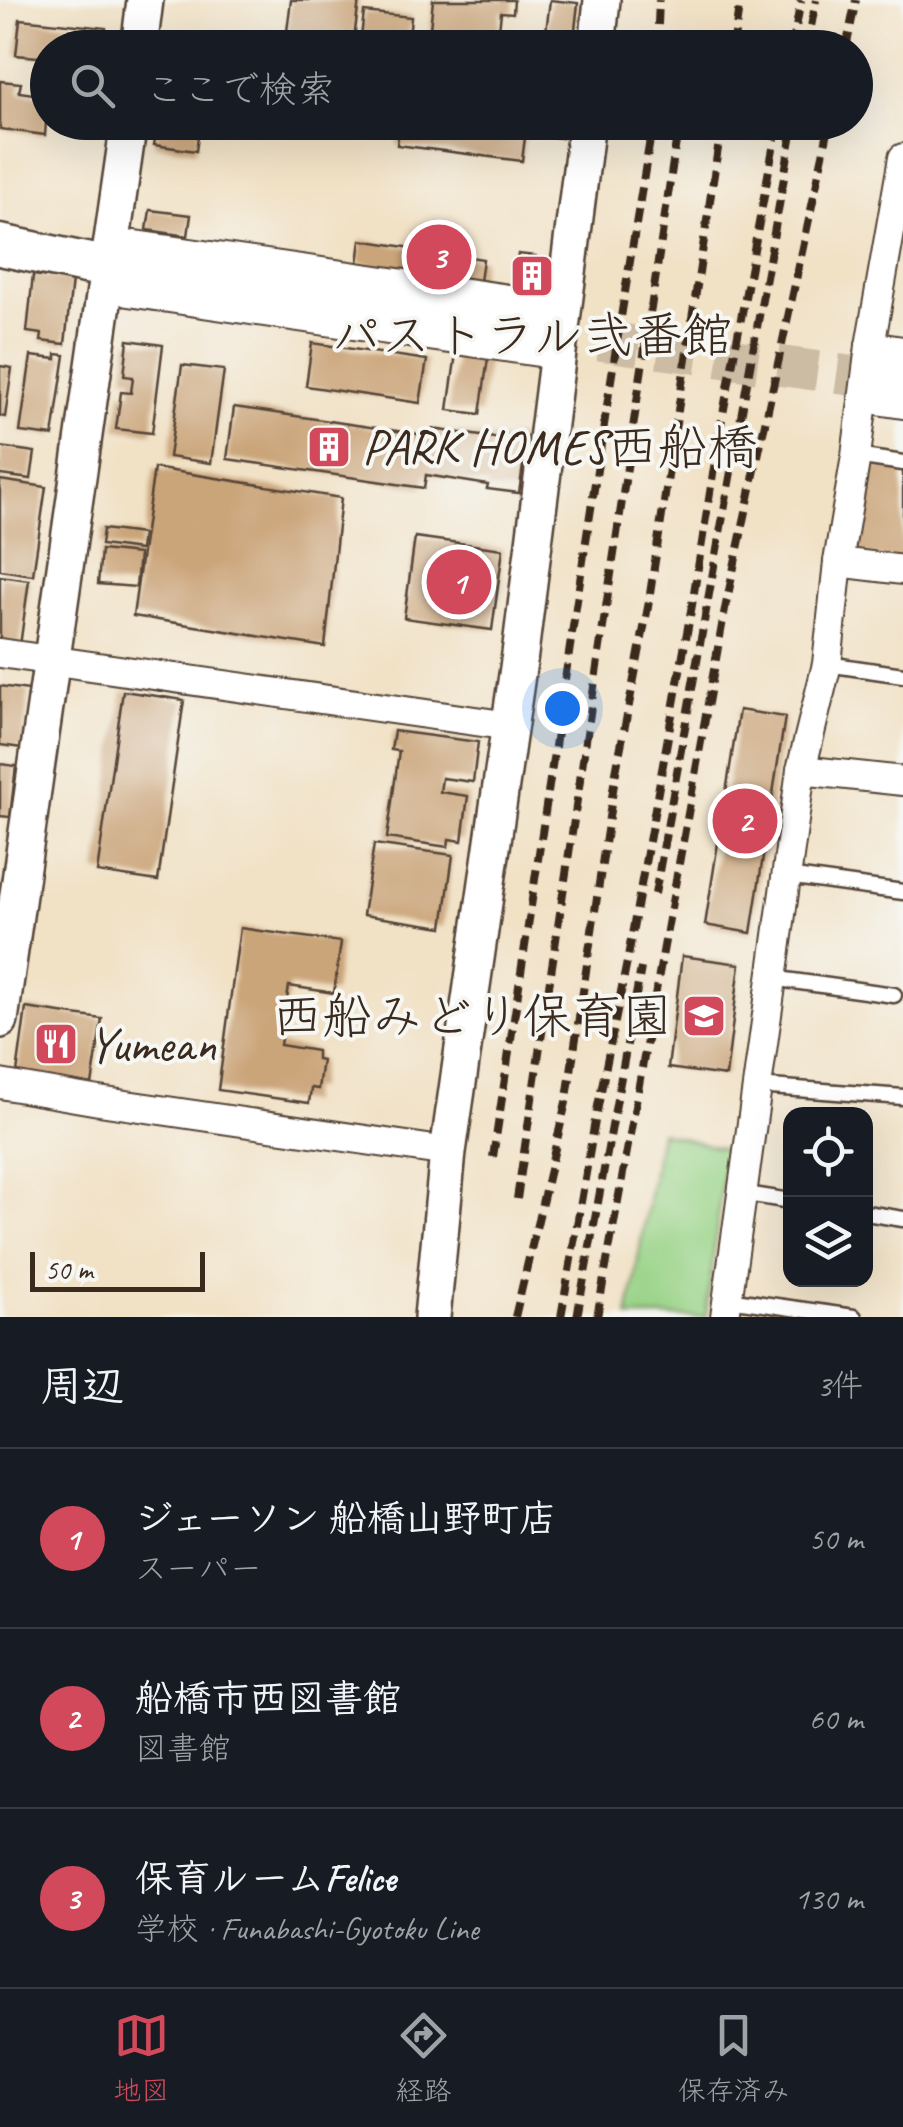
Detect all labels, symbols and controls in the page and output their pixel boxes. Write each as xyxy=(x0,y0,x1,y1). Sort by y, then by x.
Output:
search box xyxy=(30,30,873,140)
icon: search xyxy=(65,58,120,113)
text: ここで検索 xyxy=(145,66,335,113)
pin: 3 xyxy=(406,220,472,294)
building icon: パストラル弐番館 xyxy=(509,253,555,299)
place label: パストラル弐番館 xyxy=(331,304,733,367)
place label: PARK HOMES西船橋 xyxy=(362,416,757,479)
building icon: PARK HOMES西船橋 xyxy=(306,424,352,470)
pin: 1 xyxy=(426,544,492,620)
your location xyxy=(537,683,588,734)
pin: 2 xyxy=(712,784,778,858)
place label: 西船みどり保育園 xyxy=(272,985,672,1048)
school or university icon: 西船みどり保育園 xyxy=(681,993,727,1039)
place label: Yumean xyxy=(88,1013,216,1076)
restaurant icon: Yumean xyxy=(33,1021,79,1067)
map controls xyxy=(783,1107,873,1287)
button: locate xyxy=(783,1107,873,1197)
button: layers xyxy=(783,1197,873,1287)
scale bar xyxy=(30,1247,205,1292)
text: 50 m xyxy=(45,1252,93,1287)
text: 周辺 xyxy=(40,1360,124,1413)
text: 3件 xyxy=(817,1365,863,1406)
text: ジェーソン 船橋山野町店 xyxy=(135,1495,557,1542)
text: 1 xyxy=(65,1518,80,1559)
text: 50 m xyxy=(809,1518,863,1559)
text: スーパー xyxy=(135,1548,262,1589)
text: 船橋市西図書館 xyxy=(135,1675,401,1722)
text: 2 xyxy=(65,1698,80,1739)
text: 60 m xyxy=(809,1698,863,1739)
text: 図書館 xyxy=(135,1728,231,1769)
text: 保育ルームFelice xyxy=(135,1855,396,1902)
text: 3 xyxy=(65,1878,80,1919)
text: 130 m xyxy=(794,1878,863,1919)
text: 学校 · Funabashi-Gyotoku Line xyxy=(135,1908,479,1949)
tab: 地図 xyxy=(113,2008,169,2108)
tab: 経路 xyxy=(395,2008,452,2108)
tab: 保存済み xyxy=(678,2008,790,2108)

